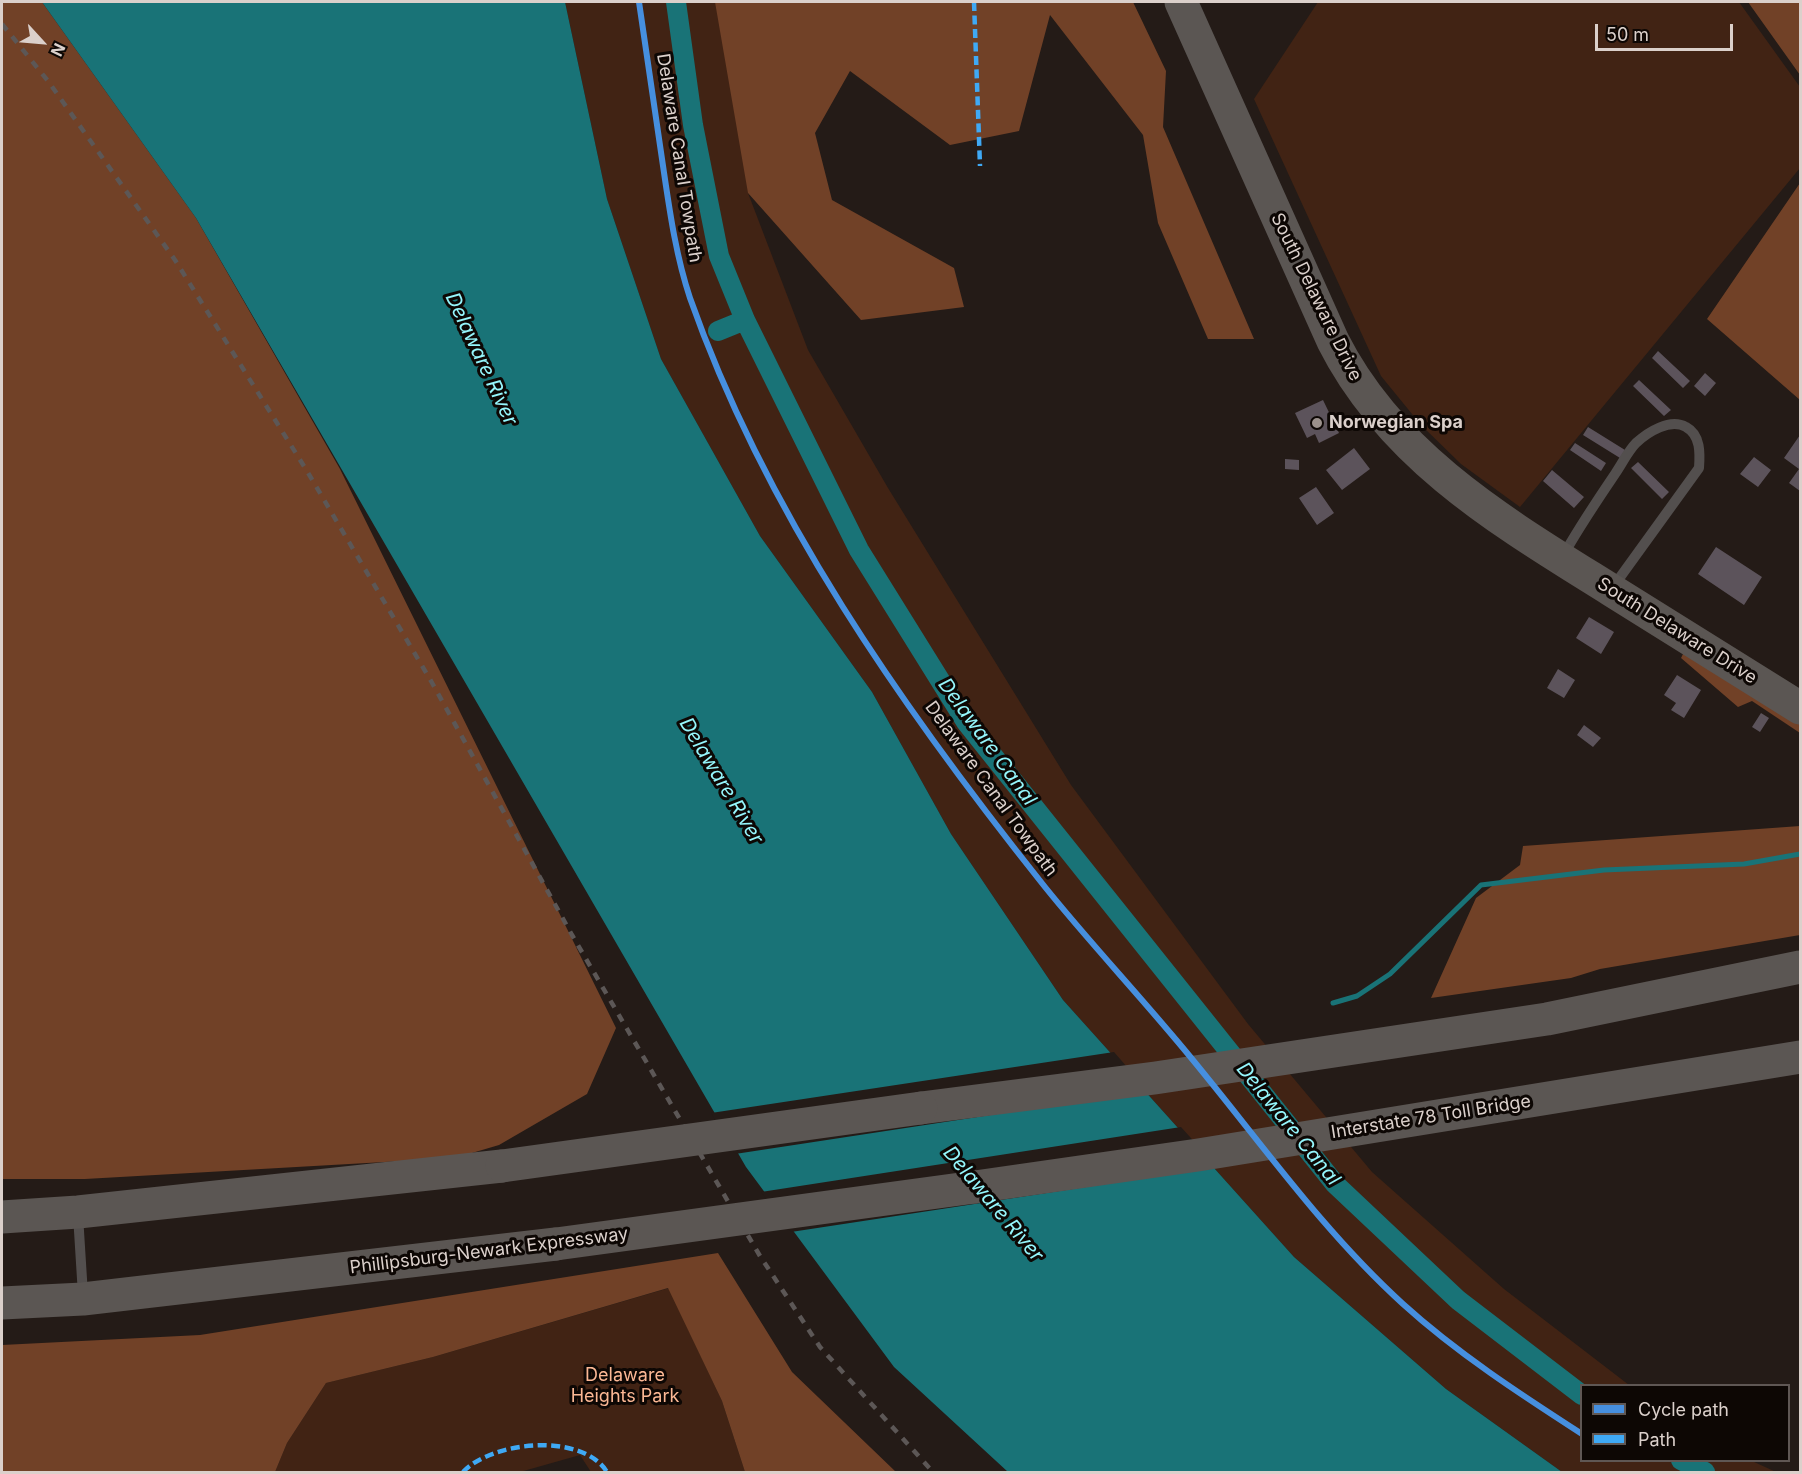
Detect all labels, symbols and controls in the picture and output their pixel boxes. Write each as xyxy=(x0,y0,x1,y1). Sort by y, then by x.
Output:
north arrow xyxy=(12,12,72,72)
scale bar xyxy=(1598,12,1736,50)
text: 50 m xyxy=(1606,24,1649,45)
text: N xyxy=(47,40,70,60)
street label: Delaware Canal Towpath xyxy=(652,52,706,264)
street label: South Delaware Drive xyxy=(1266,210,1366,384)
water label: Delaware River xyxy=(440,289,522,429)
place label: Norwegian Spa xyxy=(1329,412,1463,434)
marker: Norwegian Spa xyxy=(1310,416,1324,430)
street label: South Delaware Drive xyxy=(1593,573,1761,689)
water label: Delaware Canal xyxy=(933,674,1041,810)
street label: Delaware Canal Towpath xyxy=(920,697,1062,881)
water label: Delaware River xyxy=(674,713,768,849)
water label: Delaware Canal xyxy=(1231,1058,1345,1190)
street label: Interstate 78 Toll Bridge xyxy=(1330,1091,1532,1143)
water label: Delaware River xyxy=(938,1141,1048,1267)
street label: Phillipsburg-Newark Expressway xyxy=(348,1223,630,1279)
park label: Delaware Heights Park xyxy=(571,1365,679,1408)
legend xyxy=(1580,1384,1790,1462)
text: Cycle path xyxy=(1638,1399,1729,1420)
text: Path xyxy=(1638,1429,1676,1450)

